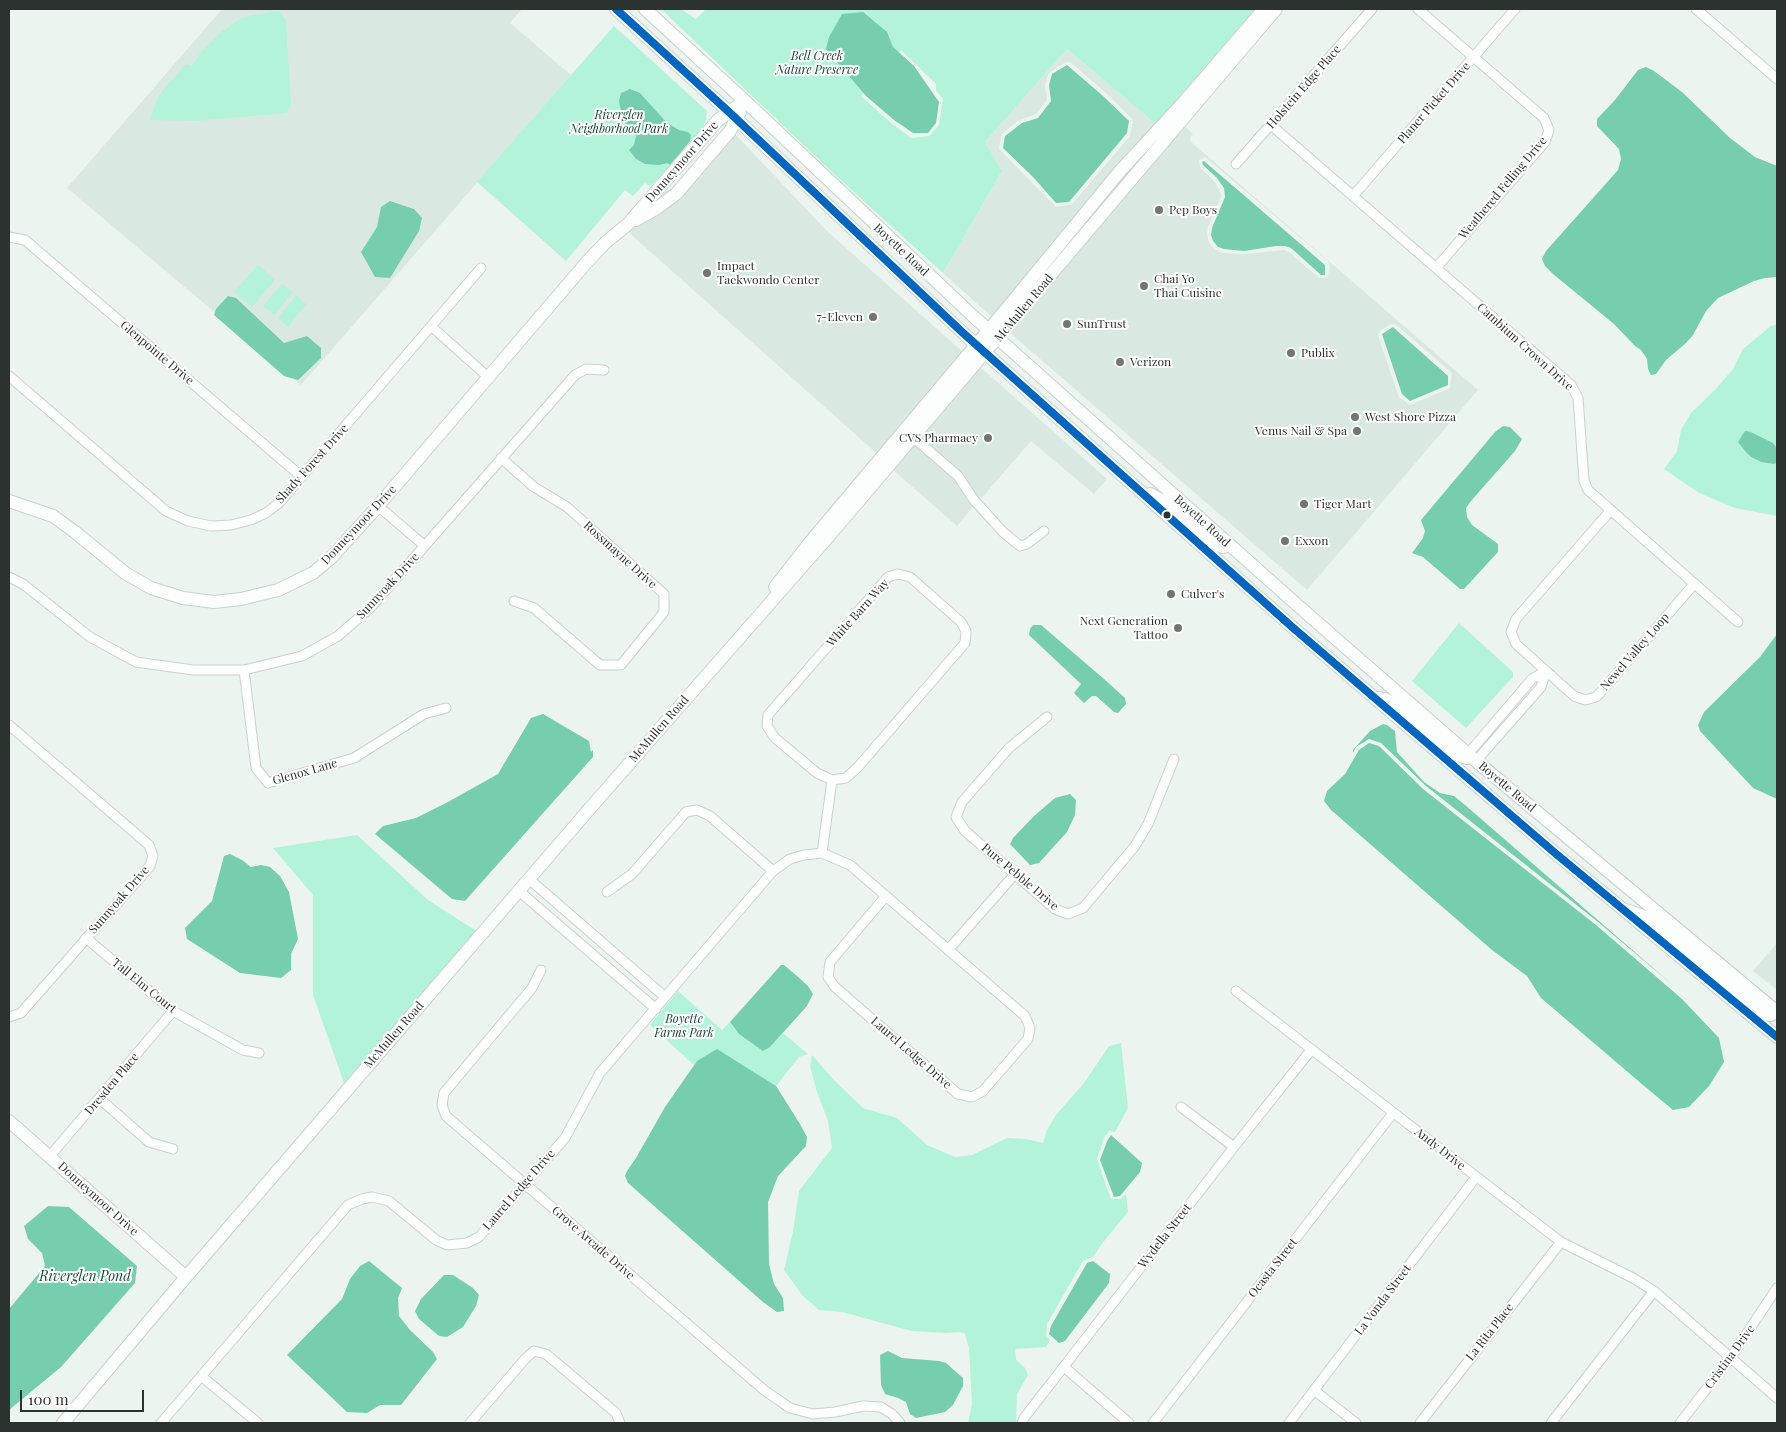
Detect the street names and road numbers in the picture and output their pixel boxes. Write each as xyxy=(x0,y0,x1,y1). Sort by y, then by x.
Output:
street label: Holstein Edge Place xyxy=(1264,42,1344,132)
street label: Planer Picket Drive xyxy=(1395,59,1473,147)
street label: Donneymoor Drive xyxy=(643,118,721,206)
street label: Weathered Felling Drive xyxy=(1456,134,1550,242)
street label: Boyette Road xyxy=(870,221,932,279)
street label: McMullen Road xyxy=(992,271,1056,345)
street label: Cambium Crown Drive xyxy=(1474,300,1576,394)
street label: Glenpointe Drive xyxy=(117,318,197,388)
street label: Shady Forest Drive xyxy=(273,421,351,507)
street label: Donneymoor Drive xyxy=(319,482,399,568)
street label: Boyette Road xyxy=(1171,492,1233,550)
street label: Rossmayne Drive xyxy=(581,518,659,592)
street label: Sunnyoak Drive xyxy=(354,550,422,622)
street label: White Barn Way xyxy=(824,576,892,650)
street label: Newel Valley Loop xyxy=(1598,610,1672,694)
street label: McMullen Road xyxy=(626,693,692,765)
street label: Glenox Lane xyxy=(271,756,339,788)
street label: Boyette Road xyxy=(1475,759,1539,815)
street label: Pure Pebble Drive xyxy=(979,841,1061,913)
street label: Sunnyoak Drive xyxy=(86,863,152,937)
street label: Tall Elm Court xyxy=(109,956,179,1016)
street label: McMullen Road xyxy=(361,999,427,1071)
street label: Laurel Ledge Drive xyxy=(868,1014,954,1092)
street label: Dresden Place xyxy=(82,1050,142,1118)
street label: Andy Drive xyxy=(1412,1125,1468,1173)
street label: Laurel Ledge Drive xyxy=(480,1147,558,1233)
street label: Donneymoor Drive xyxy=(55,1159,141,1239)
street label: Wydella Street xyxy=(1135,1201,1195,1271)
street label: Grove Arcade Drive xyxy=(549,1203,637,1283)
street label: Ocasta Street xyxy=(1245,1235,1301,1301)
street label: La Vonda Street xyxy=(1352,1262,1414,1338)
street label: La Rita Place xyxy=(1463,1300,1517,1364)
street label: Cristina Drive xyxy=(1702,1322,1758,1392)

